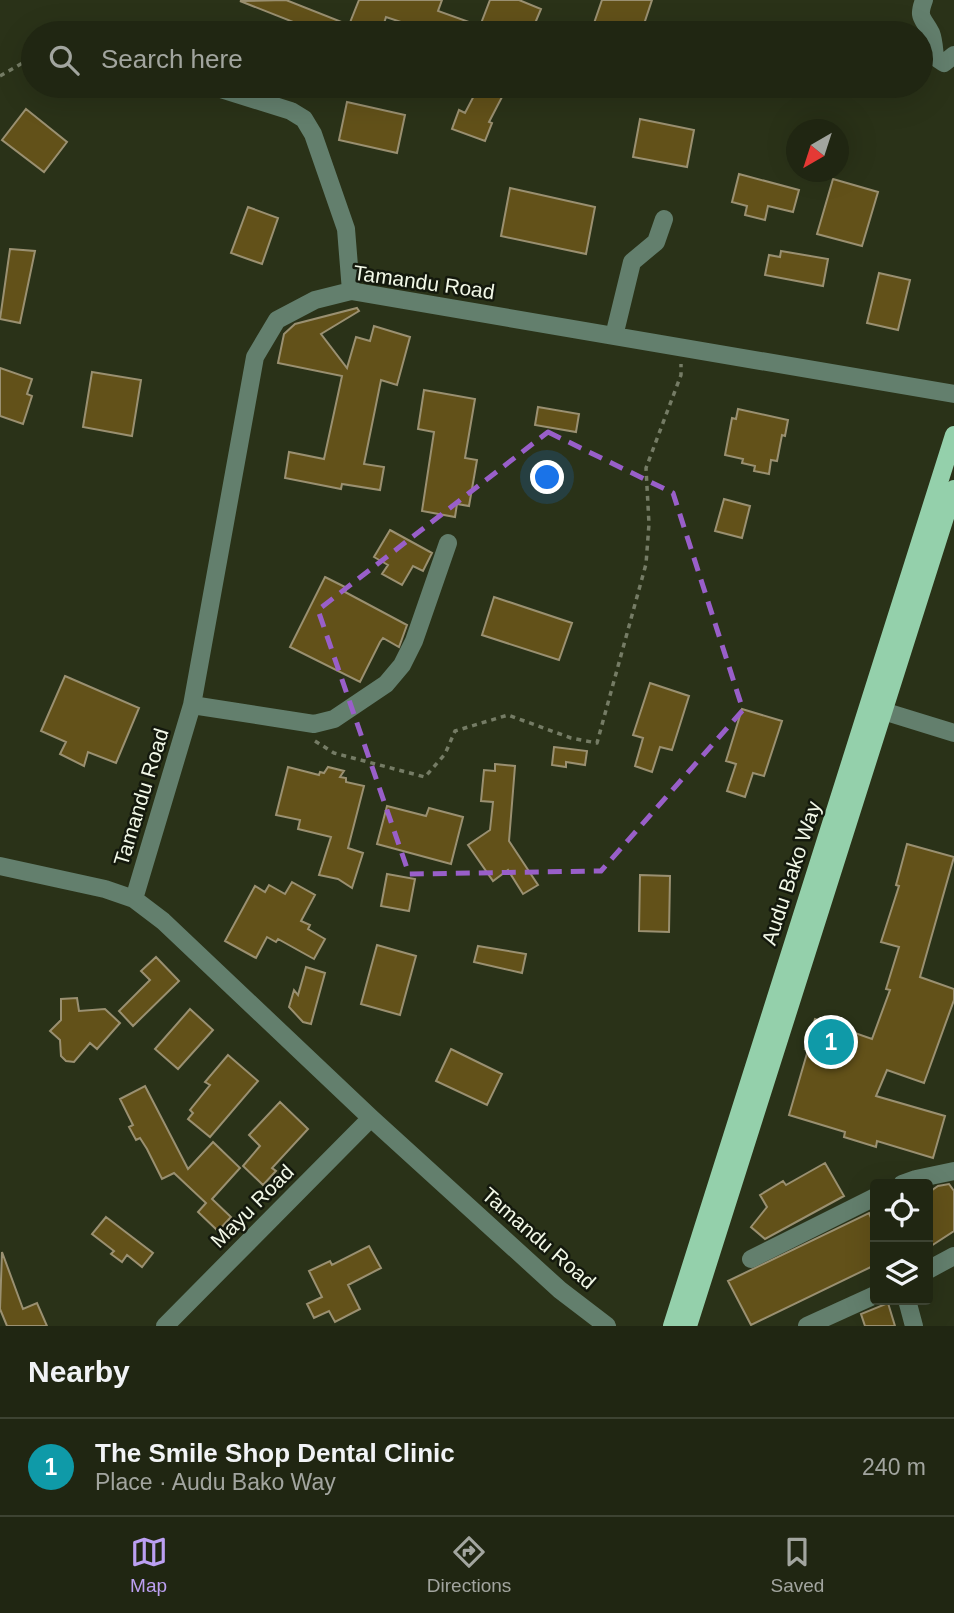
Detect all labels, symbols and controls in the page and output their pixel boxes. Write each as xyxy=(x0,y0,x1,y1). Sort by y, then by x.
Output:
search box xyxy=(21,21,933,98)
icon: search xyxy=(45,41,83,79)
text: Search here xyxy=(101,44,243,74)
north arrow xyxy=(786,119,849,182)
street label: Tamandu Road xyxy=(352,261,496,303)
your location xyxy=(530,460,564,494)
street label: Tamandu Road xyxy=(109,726,173,868)
street label: Audu Bako Way xyxy=(757,798,825,948)
pin: 1 xyxy=(808,1016,854,1068)
street label: Mayu Road xyxy=(206,1160,298,1252)
map controls xyxy=(870,1179,933,1305)
button: locate xyxy=(870,1179,933,1242)
street label: Tamandu Road xyxy=(478,1183,600,1293)
button: layers xyxy=(870,1242,933,1305)
text: Nearby xyxy=(28,1355,130,1388)
text: The Smile Shop Dental Clinic xyxy=(95,1438,455,1468)
text: 1 xyxy=(45,1454,57,1480)
text: 240 m xyxy=(862,1454,926,1480)
text: Place · Audu Bako Way xyxy=(95,1469,336,1495)
tab: Map xyxy=(130,1533,168,1597)
tab: Directions xyxy=(427,1533,511,1597)
tab: Saved xyxy=(770,1533,824,1597)

